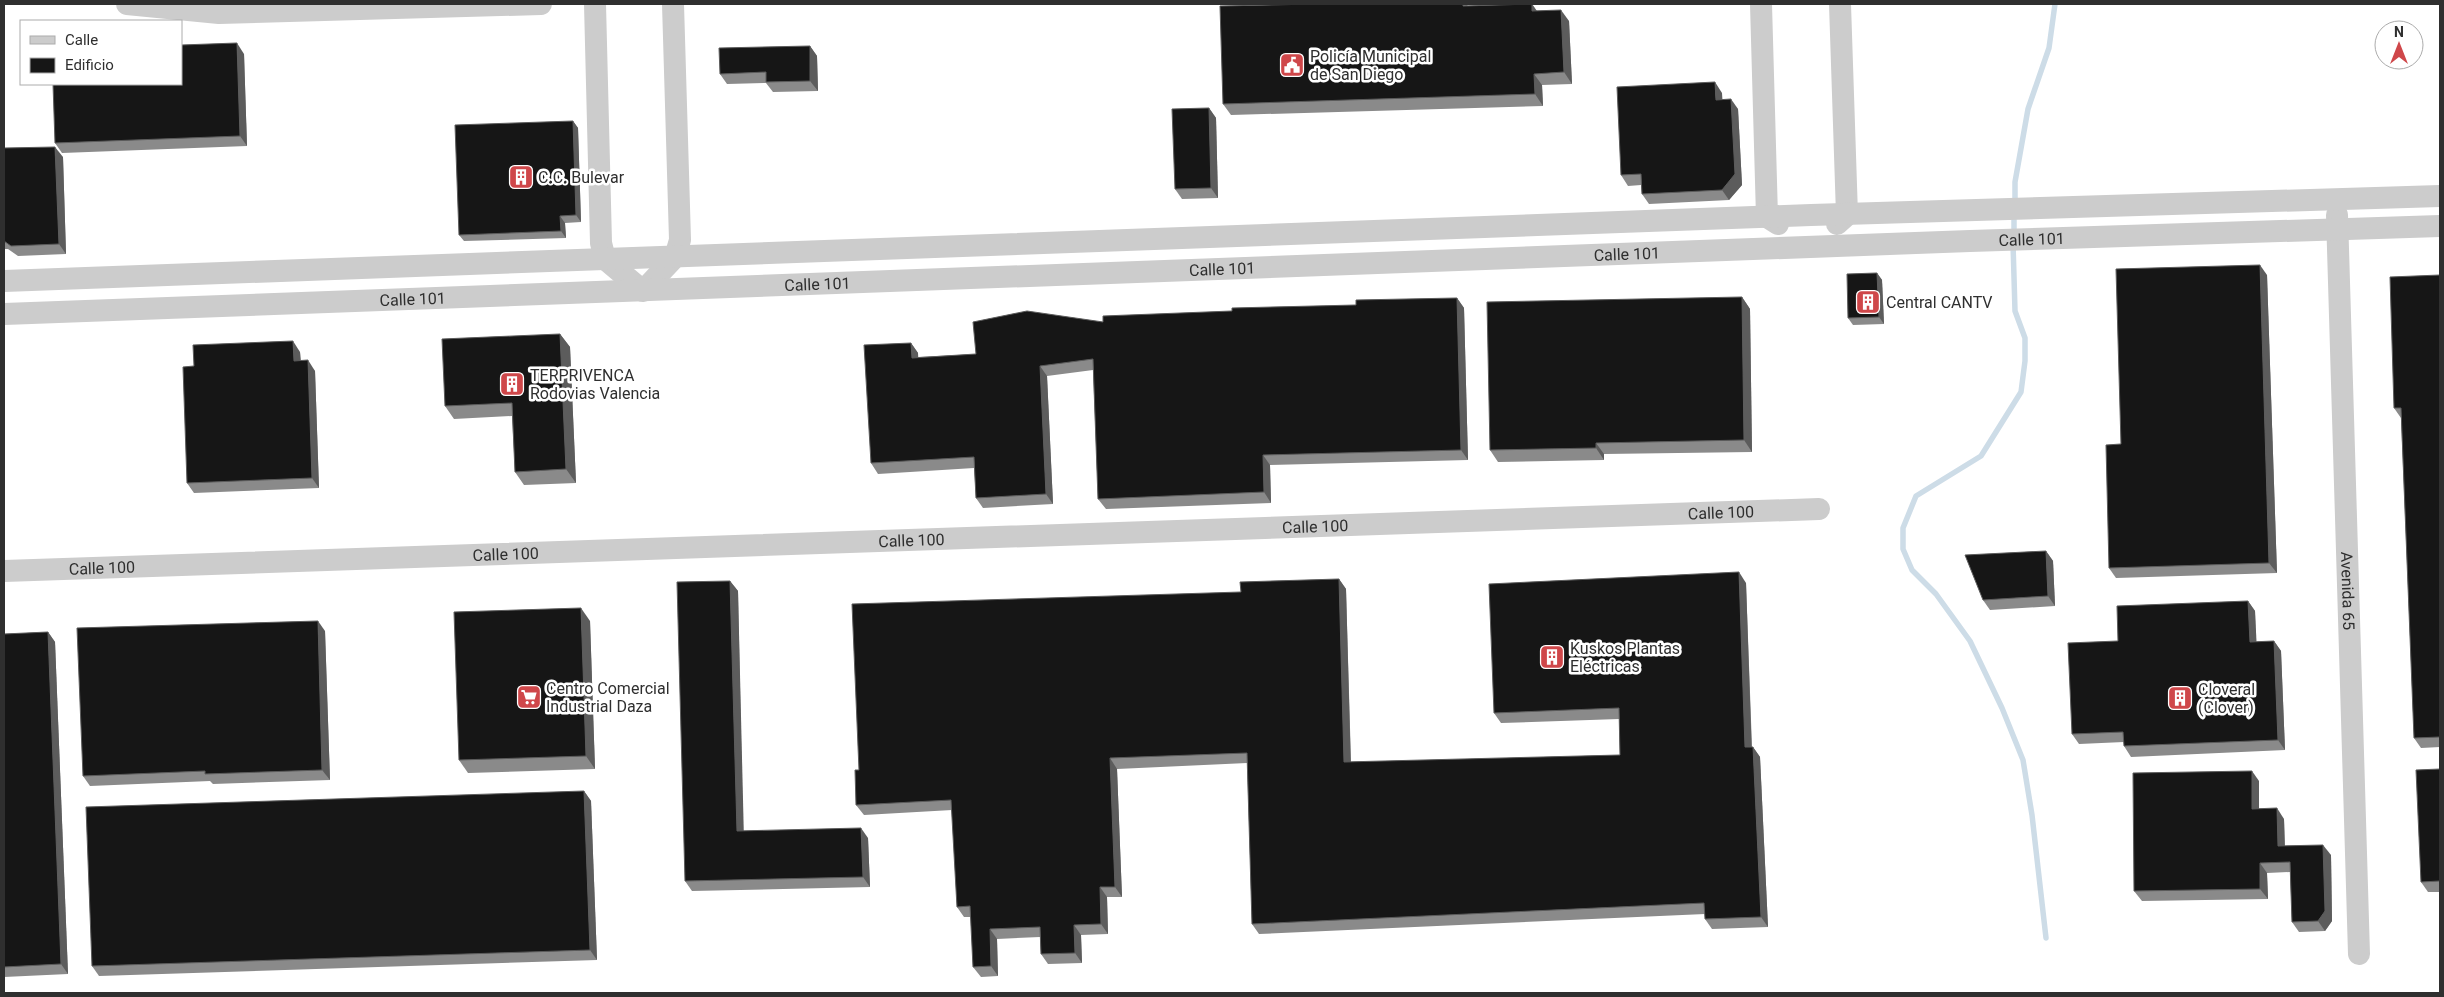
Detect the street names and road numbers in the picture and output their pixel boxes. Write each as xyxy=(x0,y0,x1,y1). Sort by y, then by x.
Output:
street label: Calle 101 xyxy=(1998,229,2065,250)
street label: Calle 101 xyxy=(1593,244,1660,265)
street label: Calle 101 xyxy=(1189,259,1256,280)
street label: Calle 101 xyxy=(784,274,851,295)
street label: Calle 101 xyxy=(379,289,446,310)
street label: Calle 100 xyxy=(1688,502,1755,523)
street label: Calle 100 xyxy=(1282,516,1349,537)
street label: Calle 100 xyxy=(878,530,945,551)
street label: Calle 100 xyxy=(472,544,539,565)
street label: Avenida 65 xyxy=(2337,551,2358,630)
street label: Calle 100 xyxy=(68,558,135,579)

